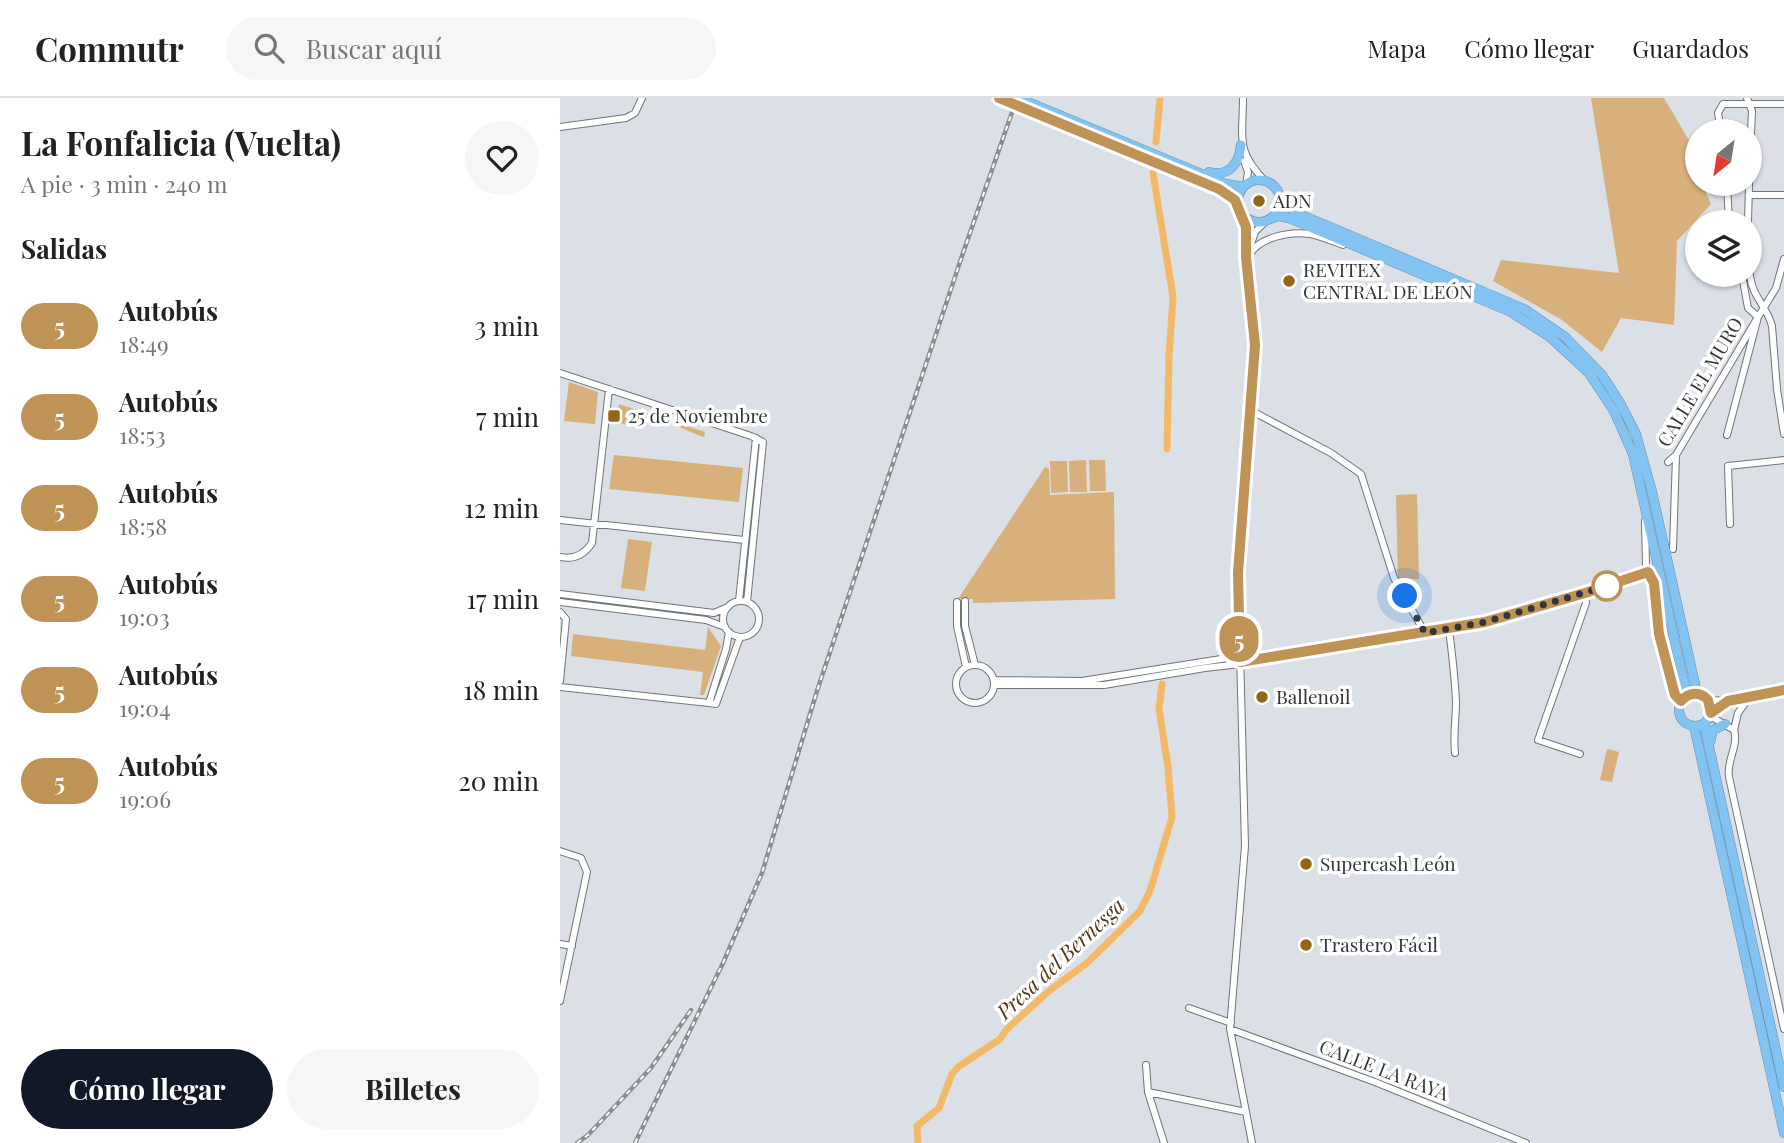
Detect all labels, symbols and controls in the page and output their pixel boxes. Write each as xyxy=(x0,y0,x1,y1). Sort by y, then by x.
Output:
search box xyxy=(226,17,716,80)
text: Commutr xyxy=(35,26,184,70)
icon: search xyxy=(250,29,288,67)
text: Buscar aquí xyxy=(306,31,442,66)
text: Mapa xyxy=(1368,32,1426,64)
text: Cómo llegar xyxy=(1464,32,1594,64)
text: Guardados xyxy=(1632,32,1749,64)
north arrow xyxy=(1685,119,1762,196)
map controls xyxy=(1685,119,1762,287)
text: La Fonfalicia (Vuelta) xyxy=(21,120,341,164)
button: heart xyxy=(465,121,539,195)
text: A pie · 3 min · 240 m xyxy=(21,168,227,199)
place label: ADN xyxy=(1272,187,1312,213)
marker: ADN xyxy=(1251,193,1267,209)
button: layers xyxy=(1685,210,1762,287)
text: Salidas xyxy=(21,231,107,266)
place label: REVITEX CENTRAL DE LEÓN xyxy=(1303,256,1473,304)
marker: REVITEX CENTRAL DE LEÓN xyxy=(1281,273,1297,289)
text: Autobús xyxy=(119,293,218,328)
text: 3 min xyxy=(475,308,539,343)
text: 5 xyxy=(54,310,65,342)
street label: CALLE EL MURO xyxy=(1650,312,1748,451)
text: 18:49 xyxy=(119,328,169,359)
text: Autobús xyxy=(119,384,218,419)
text: 7 min xyxy=(476,399,539,434)
text: 5 xyxy=(54,401,65,433)
place label: 25 de Noviembre xyxy=(628,402,768,428)
marker: 25 de Noviembre xyxy=(606,408,622,424)
text: 18:53 xyxy=(119,419,166,450)
text: Autobús xyxy=(119,475,218,510)
text: 12 min xyxy=(464,490,539,525)
text: 5 xyxy=(54,492,65,524)
text: 18:58 xyxy=(119,510,167,541)
text: Autobús xyxy=(119,566,218,601)
unlabelled marker xyxy=(1592,571,1622,601)
your location xyxy=(1387,578,1422,613)
text: 17 min xyxy=(466,581,539,616)
text: 5 xyxy=(54,583,65,615)
text: 19:03 xyxy=(119,601,170,632)
line badge: 5 xyxy=(1216,616,1262,662)
text: 5 xyxy=(1233,623,1245,655)
text: Autobús xyxy=(119,657,218,692)
text: 18 min xyxy=(463,672,539,707)
text: 5 xyxy=(54,674,65,706)
place label: Ballenoil xyxy=(1276,683,1351,709)
marker: Ballenoil xyxy=(1254,689,1270,705)
text: 19:04 xyxy=(119,692,171,723)
text: Autobús xyxy=(119,748,218,783)
text: 20 min xyxy=(458,763,539,798)
text: 5 xyxy=(54,765,65,797)
text: 19:06 xyxy=(119,783,171,814)
place label: Supercash León xyxy=(1320,850,1456,876)
marker: Supercash León xyxy=(1298,856,1314,872)
water label: Presa del Bernesga xyxy=(989,891,1130,1025)
place label: Trastero Fácil xyxy=(1320,931,1439,957)
marker: Trastero Fácil xyxy=(1298,937,1314,953)
street label: CALLE LA RAYA xyxy=(1316,1032,1454,1106)
button: Cómo llegar xyxy=(21,1049,273,1129)
button: Billetes xyxy=(287,1049,539,1129)

